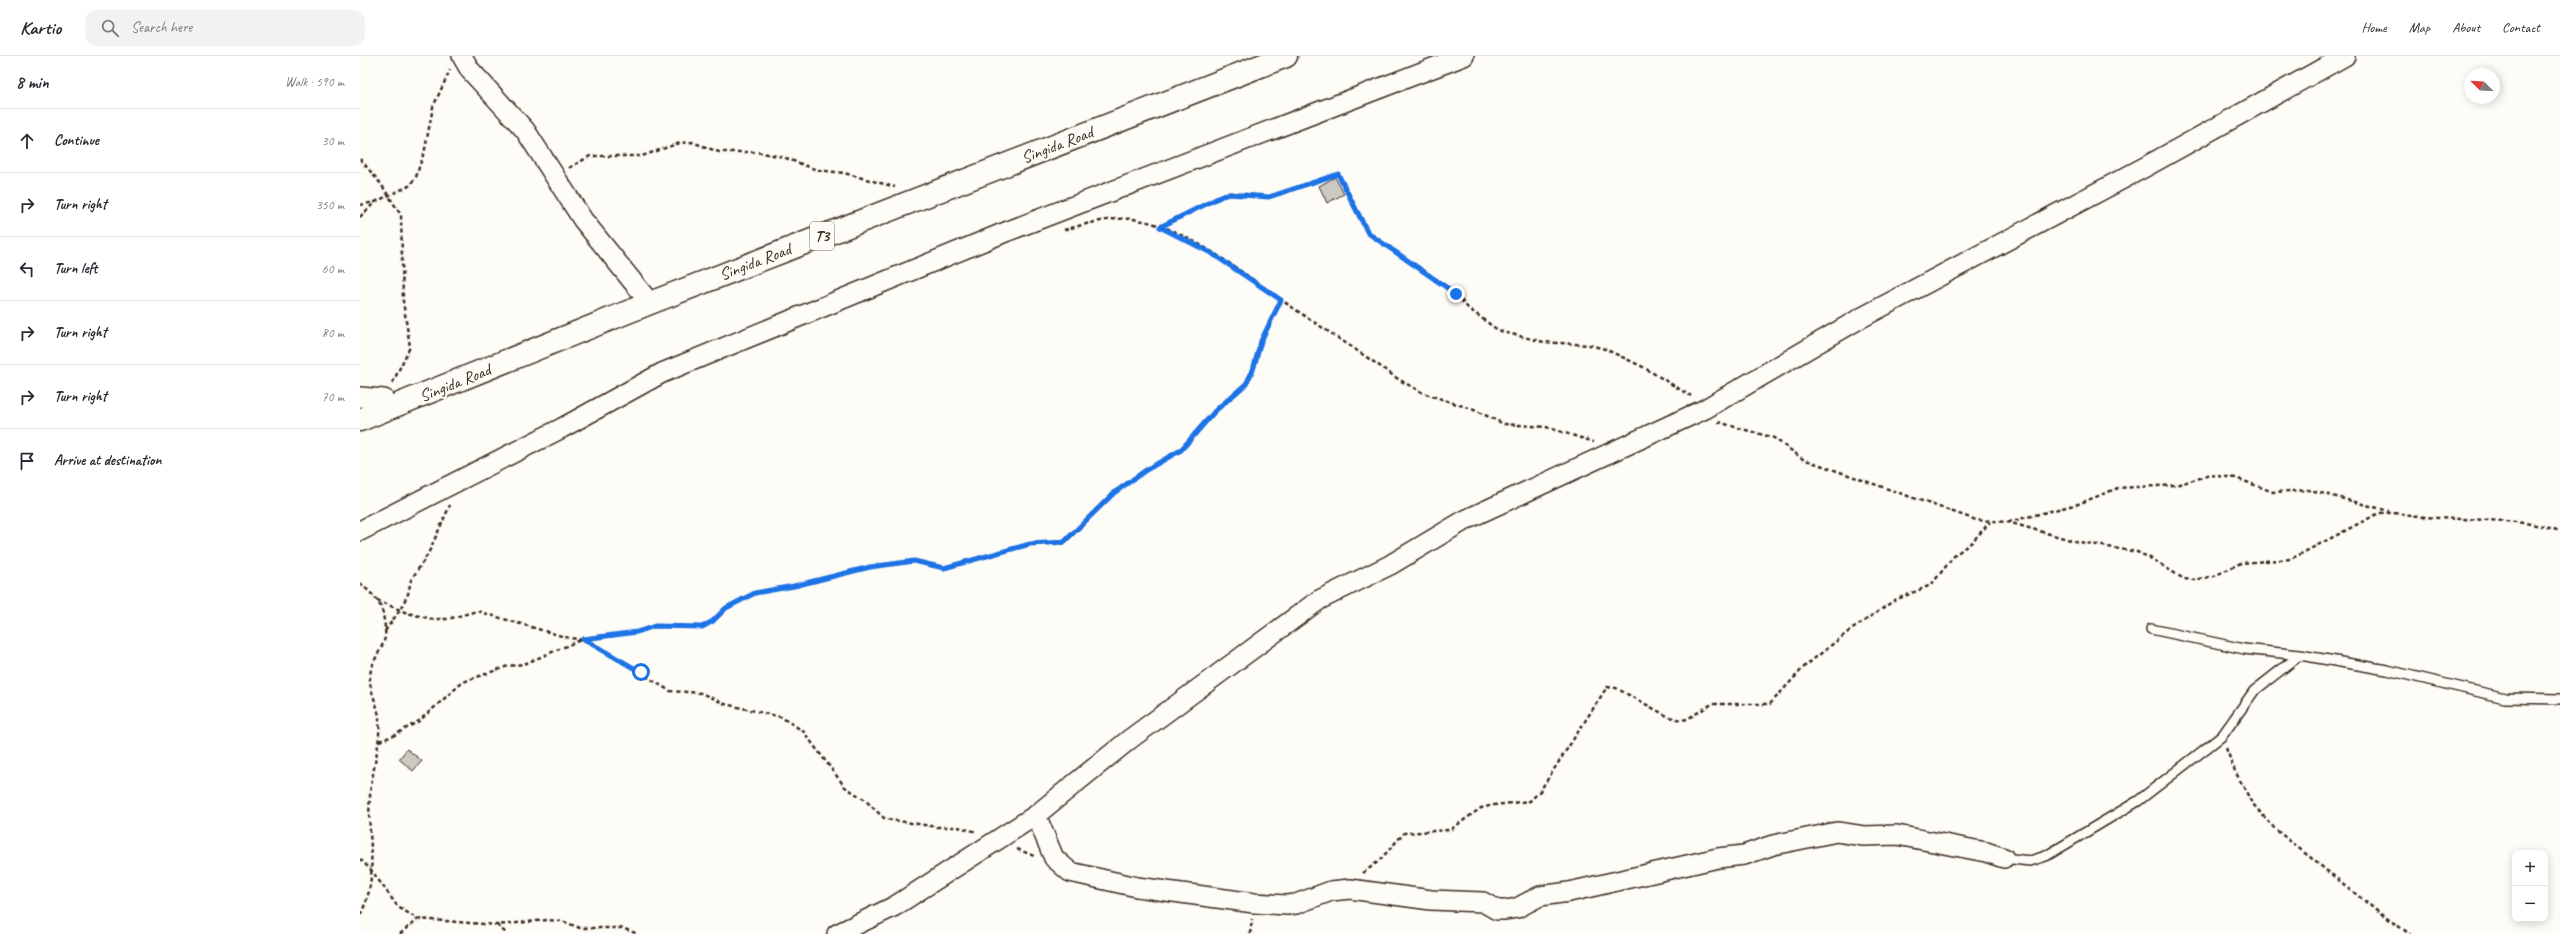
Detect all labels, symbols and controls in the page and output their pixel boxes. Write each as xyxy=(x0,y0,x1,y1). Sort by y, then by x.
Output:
search box xyxy=(85,10,365,46)
text: Kartio xyxy=(20,16,61,40)
icon: search xyxy=(99,17,121,39)
text: Search here xyxy=(131,18,192,37)
text: Home xyxy=(2361,19,2387,36)
text: Map xyxy=(2409,19,2430,36)
text: About xyxy=(2452,19,2480,36)
text: Contact xyxy=(2502,19,2540,36)
north arrow xyxy=(2464,68,2500,104)
text: 8 min xyxy=(16,72,49,93)
text: Walk · 590 m xyxy=(285,74,344,90)
street label: Singida Road xyxy=(1018,121,1098,168)
icon: ahead xyxy=(16,130,38,152)
text: Continue xyxy=(54,131,99,150)
text: 30 m xyxy=(322,133,344,149)
icon: right xyxy=(16,194,38,216)
text: Turn right xyxy=(54,195,107,214)
text: 350 m xyxy=(316,197,344,213)
road number: T3 xyxy=(810,222,834,250)
street label: Singida Road xyxy=(716,238,796,285)
icon: left xyxy=(16,258,38,280)
text: Turn left xyxy=(54,259,97,278)
text: 60 m xyxy=(322,261,344,277)
route end xyxy=(1447,285,1465,303)
icon: right xyxy=(16,322,38,344)
text: Turn right xyxy=(54,323,107,342)
text: 80 m xyxy=(322,325,344,341)
street label: Singida Road xyxy=(416,358,496,407)
icon: right xyxy=(16,386,38,408)
text: Turn right xyxy=(54,387,107,406)
text: 70 m xyxy=(322,389,344,405)
icon: arrive xyxy=(16,450,38,472)
text: Arrive at destination xyxy=(54,451,161,470)
route start xyxy=(632,663,650,681)
map controls xyxy=(2512,850,2548,922)
button: + xyxy=(2512,850,2548,886)
button: − xyxy=(2512,886,2548,922)

